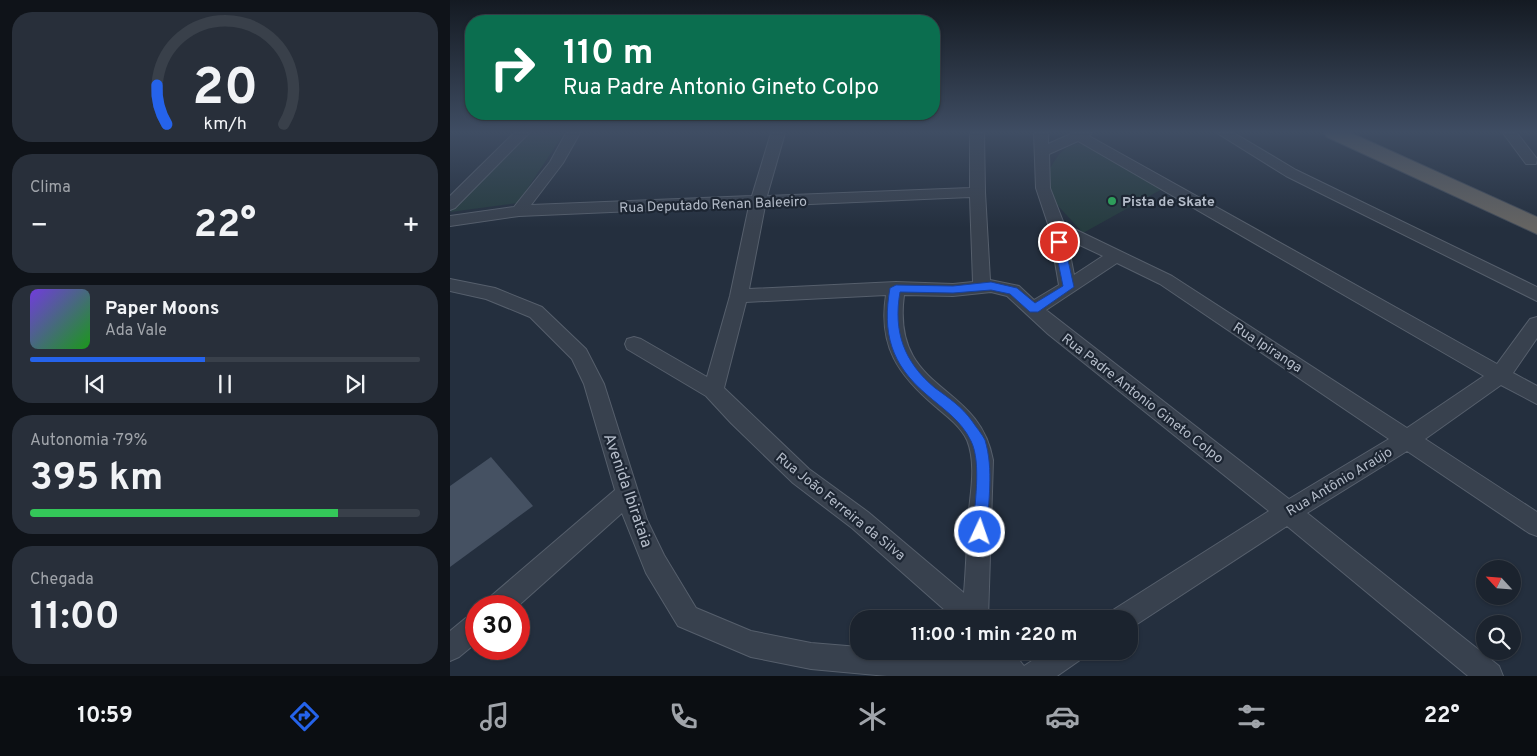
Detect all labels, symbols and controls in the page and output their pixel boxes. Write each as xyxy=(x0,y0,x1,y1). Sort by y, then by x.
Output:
text: 110 m xyxy=(563,32,653,76)
icon: right xyxy=(480,35,545,100)
text: 20 xyxy=(192,57,258,123)
text: Rua Padre Antonio Gineto Colpo xyxy=(563,75,879,102)
text: km/h xyxy=(203,113,247,136)
text: Clima xyxy=(30,178,71,198)
street label: Rua Deputado Renan Baleeiro xyxy=(619,194,807,217)
place label: Pista de Skate xyxy=(1122,194,1215,211)
marker: Pista de Skate xyxy=(1106,195,1118,207)
text: 22° xyxy=(194,202,256,251)
text: − xyxy=(30,209,48,245)
text: + xyxy=(402,209,420,245)
pin xyxy=(1038,221,1080,263)
icon: arrive xyxy=(1045,228,1073,256)
text: Paper Moons xyxy=(105,297,219,321)
street label: Rua Ipiranga xyxy=(1229,320,1305,377)
text: Ada Vale xyxy=(105,321,167,341)
street label: Rua Padre Antonio Gineto Colpo xyxy=(1058,331,1227,468)
icon: previous xyxy=(81,370,109,398)
icon: pause xyxy=(211,370,239,398)
icon: next xyxy=(341,370,369,398)
text: Autonomia · 79% xyxy=(30,431,147,451)
street label: Avenida Ibirataia xyxy=(598,431,656,550)
street label: Rua Antônio Araújo xyxy=(1284,444,1396,521)
street label: Rua João Ferreira da Silva xyxy=(772,450,908,565)
text: 395 km xyxy=(30,455,163,504)
position arrow xyxy=(953,505,1005,557)
north arrow xyxy=(1476,560,1521,605)
map controls xyxy=(1476,560,1521,660)
text: Chegada xyxy=(30,570,94,590)
text: 11:00 xyxy=(30,594,120,643)
speed limit sign: 30 xyxy=(465,595,530,660)
button: search xyxy=(1476,615,1521,660)
text: 11:00 · 1 min · 220 m xyxy=(911,623,1077,647)
icon: directions xyxy=(287,699,322,734)
icon: music xyxy=(477,699,512,734)
icon: phone xyxy=(666,699,701,734)
icon: climate xyxy=(855,699,890,734)
icon: car xyxy=(1045,699,1080,734)
icon: filters xyxy=(1234,699,1269,734)
text: 10:59 xyxy=(77,703,133,730)
text: 22° xyxy=(1424,703,1460,730)

